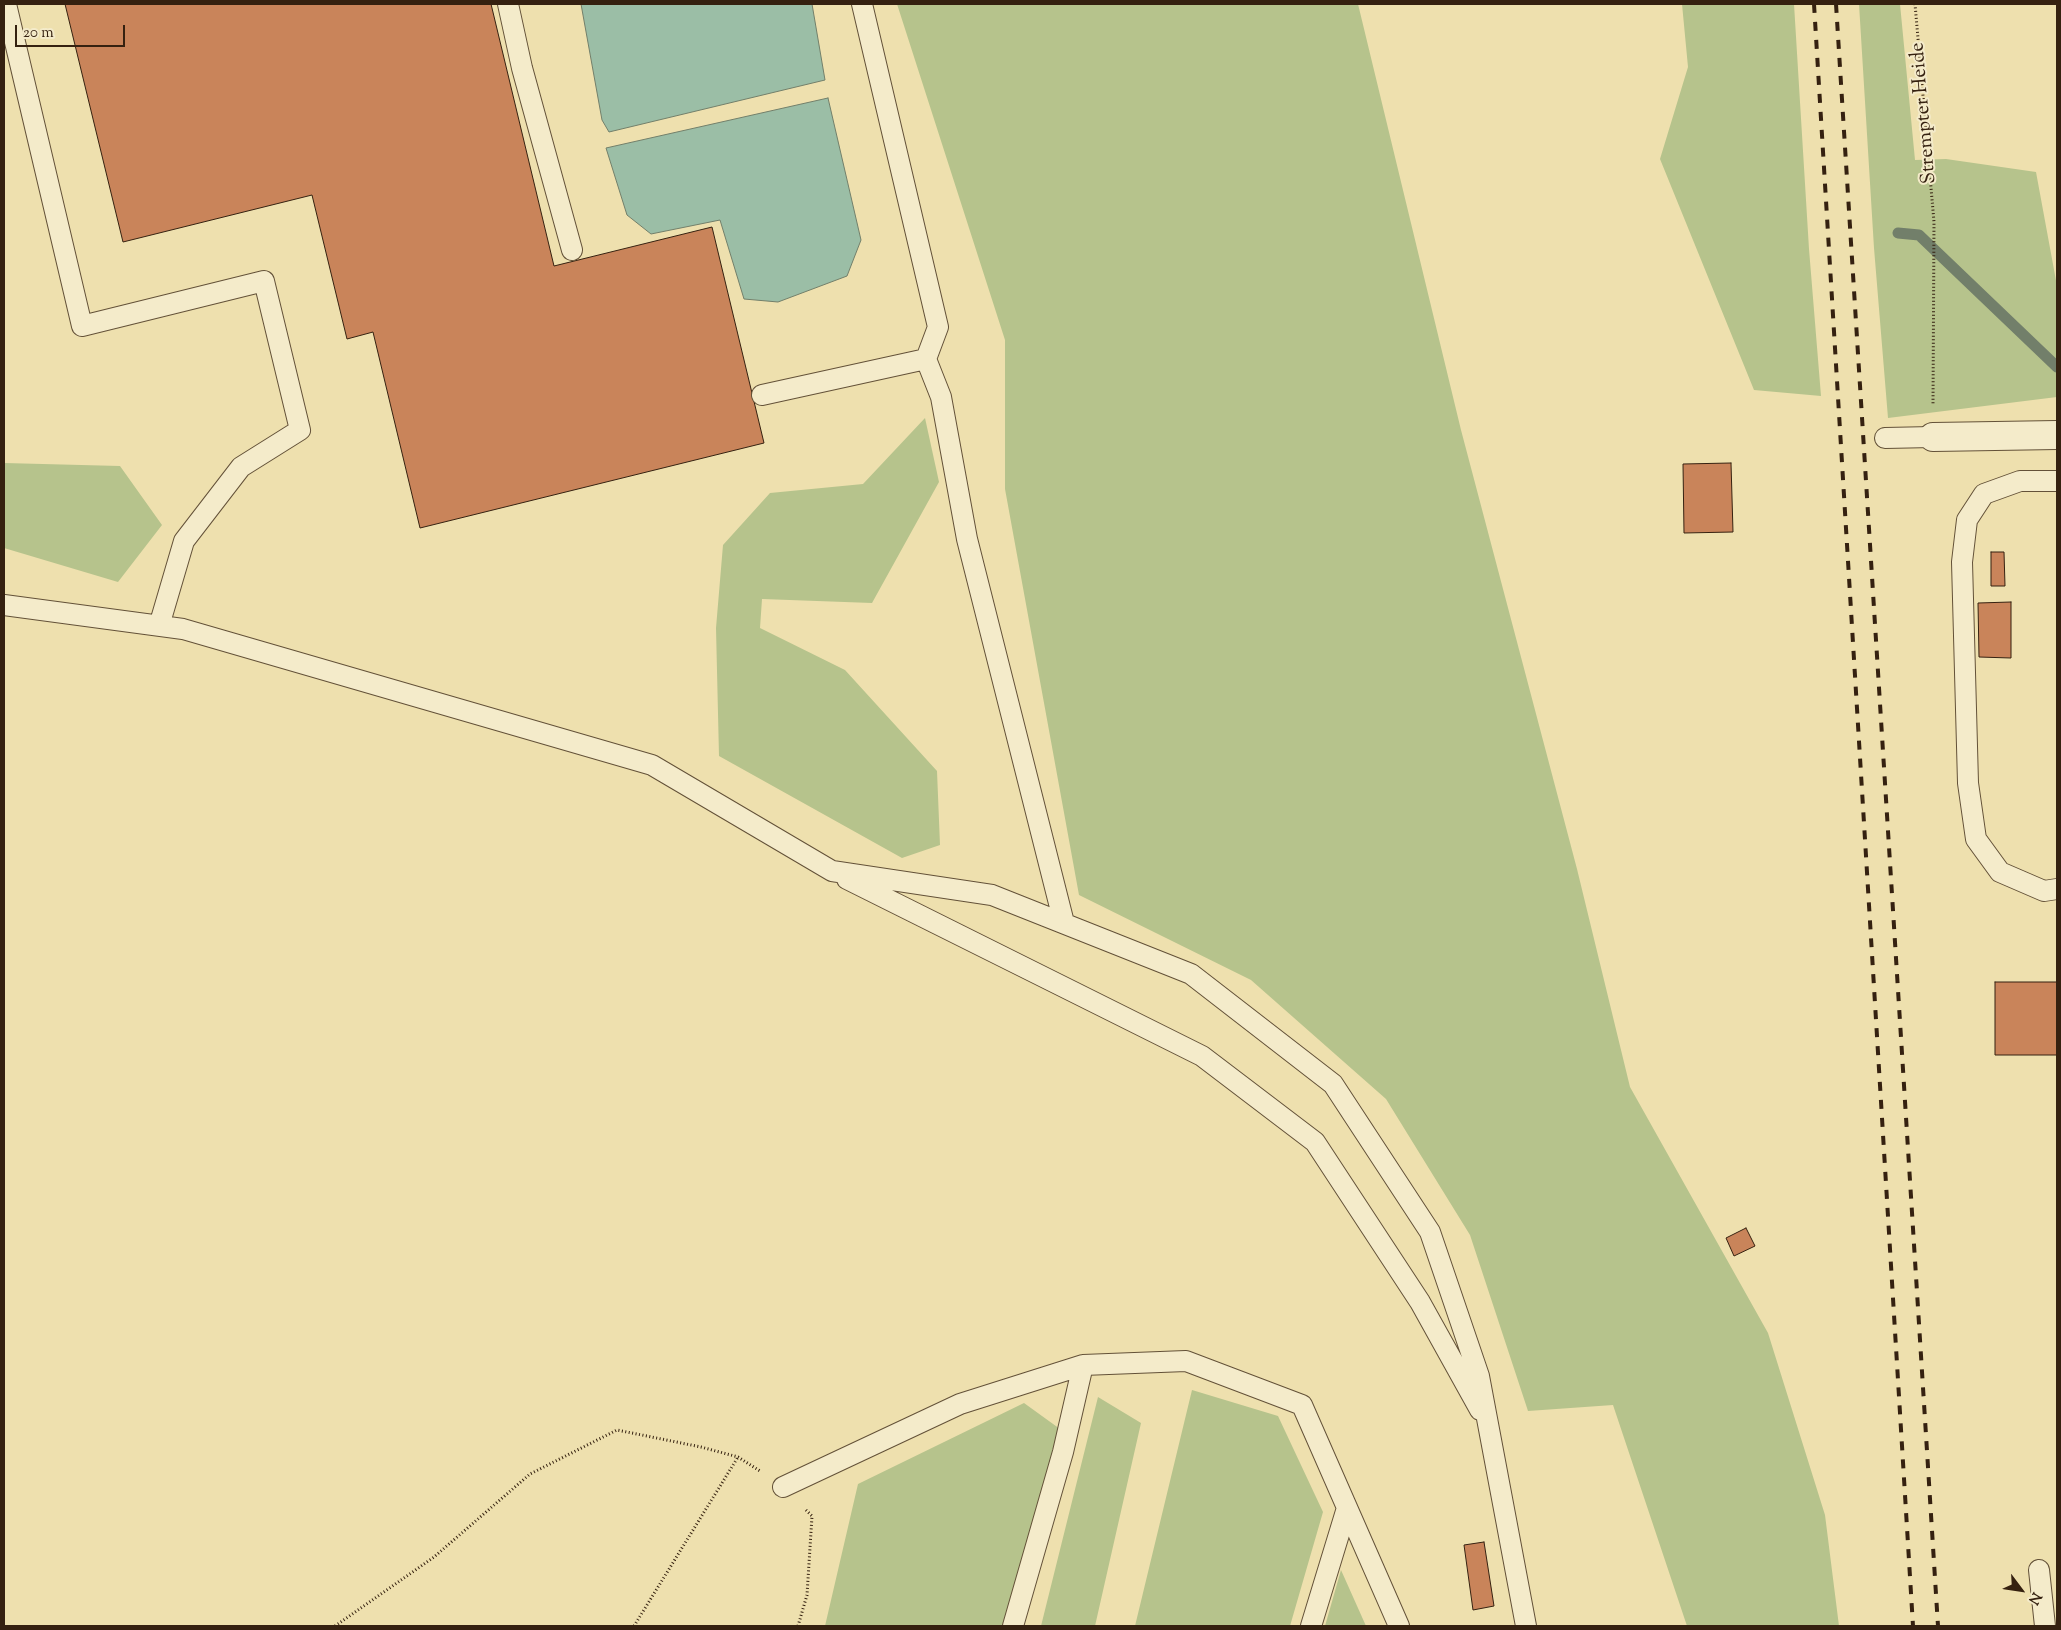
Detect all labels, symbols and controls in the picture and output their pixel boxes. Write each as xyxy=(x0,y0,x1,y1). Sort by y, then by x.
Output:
scale bar xyxy=(18,15,128,47)
text: 20 m xyxy=(23,23,54,44)
street label: Strempter Heide xyxy=(1907,41,1943,185)
north arrow xyxy=(1996,1565,2046,1615)
text: N xyxy=(2022,1588,2045,1608)

